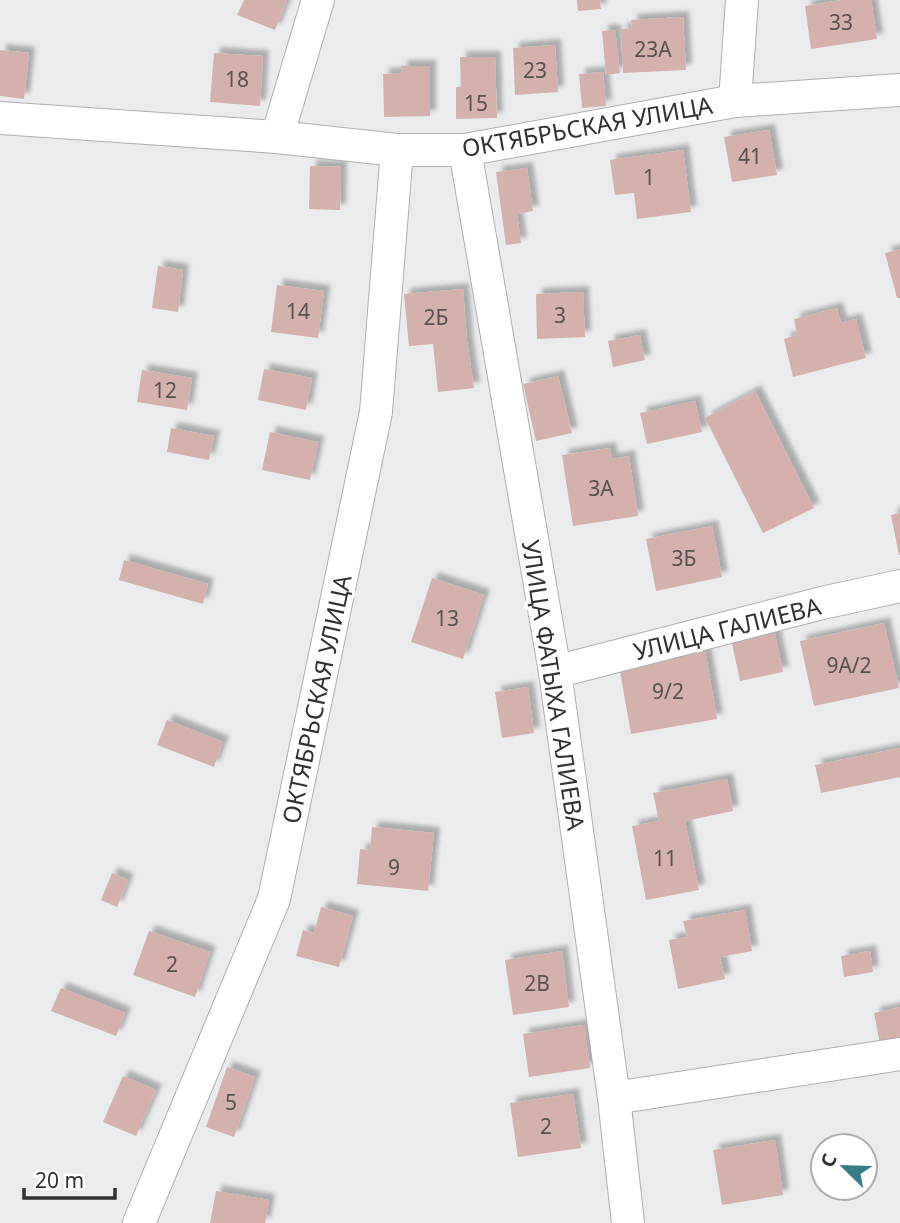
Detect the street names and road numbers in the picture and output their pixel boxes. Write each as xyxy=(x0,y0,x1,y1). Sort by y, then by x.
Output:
street label: ОКТЯБРЬСКАЯ УЛИЦА xyxy=(459,88,715,164)
street label: УЛИЦА ФАТЫХА ГАЛИЕВА xyxy=(515,537,593,833)
street label: ОКТЯБРЬСКАЯ УЛИЦА xyxy=(274,571,359,826)
street label: УЛИЦА ГАЛИЕВА xyxy=(630,589,825,667)

